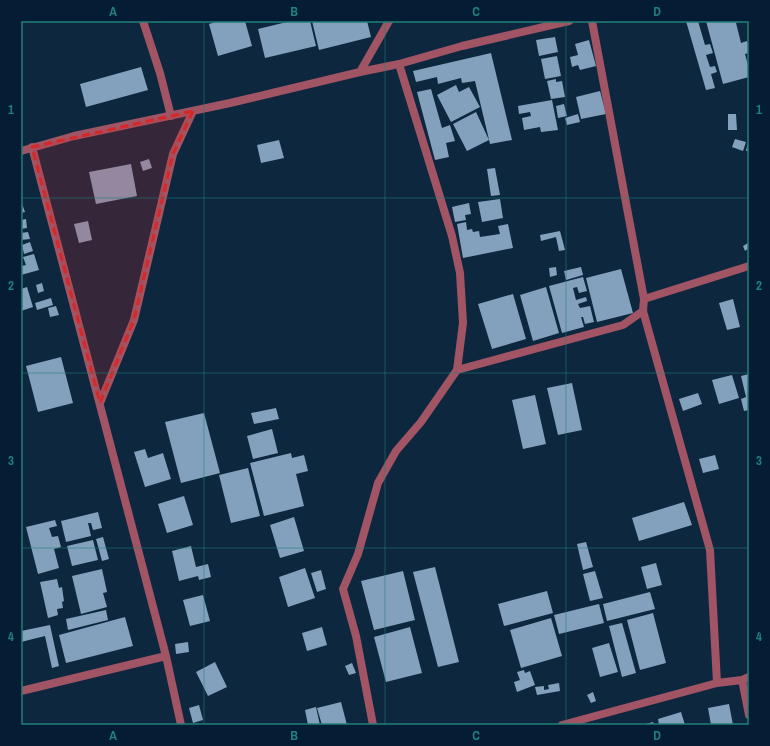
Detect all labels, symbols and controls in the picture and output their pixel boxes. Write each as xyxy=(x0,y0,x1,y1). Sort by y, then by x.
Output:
text: A xyxy=(109,3,117,20)
text: B xyxy=(290,3,298,20)
text: C xyxy=(472,3,480,20)
text: D xyxy=(653,3,661,20)
text: 1 xyxy=(8,101,14,118)
text: 1 xyxy=(756,101,762,118)
text: 2 xyxy=(8,277,14,294)
text: 2 xyxy=(756,277,762,294)
text: 3 xyxy=(8,452,14,469)
text: 3 xyxy=(756,452,762,469)
text: 4 xyxy=(8,628,14,645)
text: 4 xyxy=(756,628,762,645)
text: A xyxy=(109,727,117,744)
text: B xyxy=(290,727,298,744)
text: C xyxy=(472,727,480,744)
text: D xyxy=(653,727,661,744)

